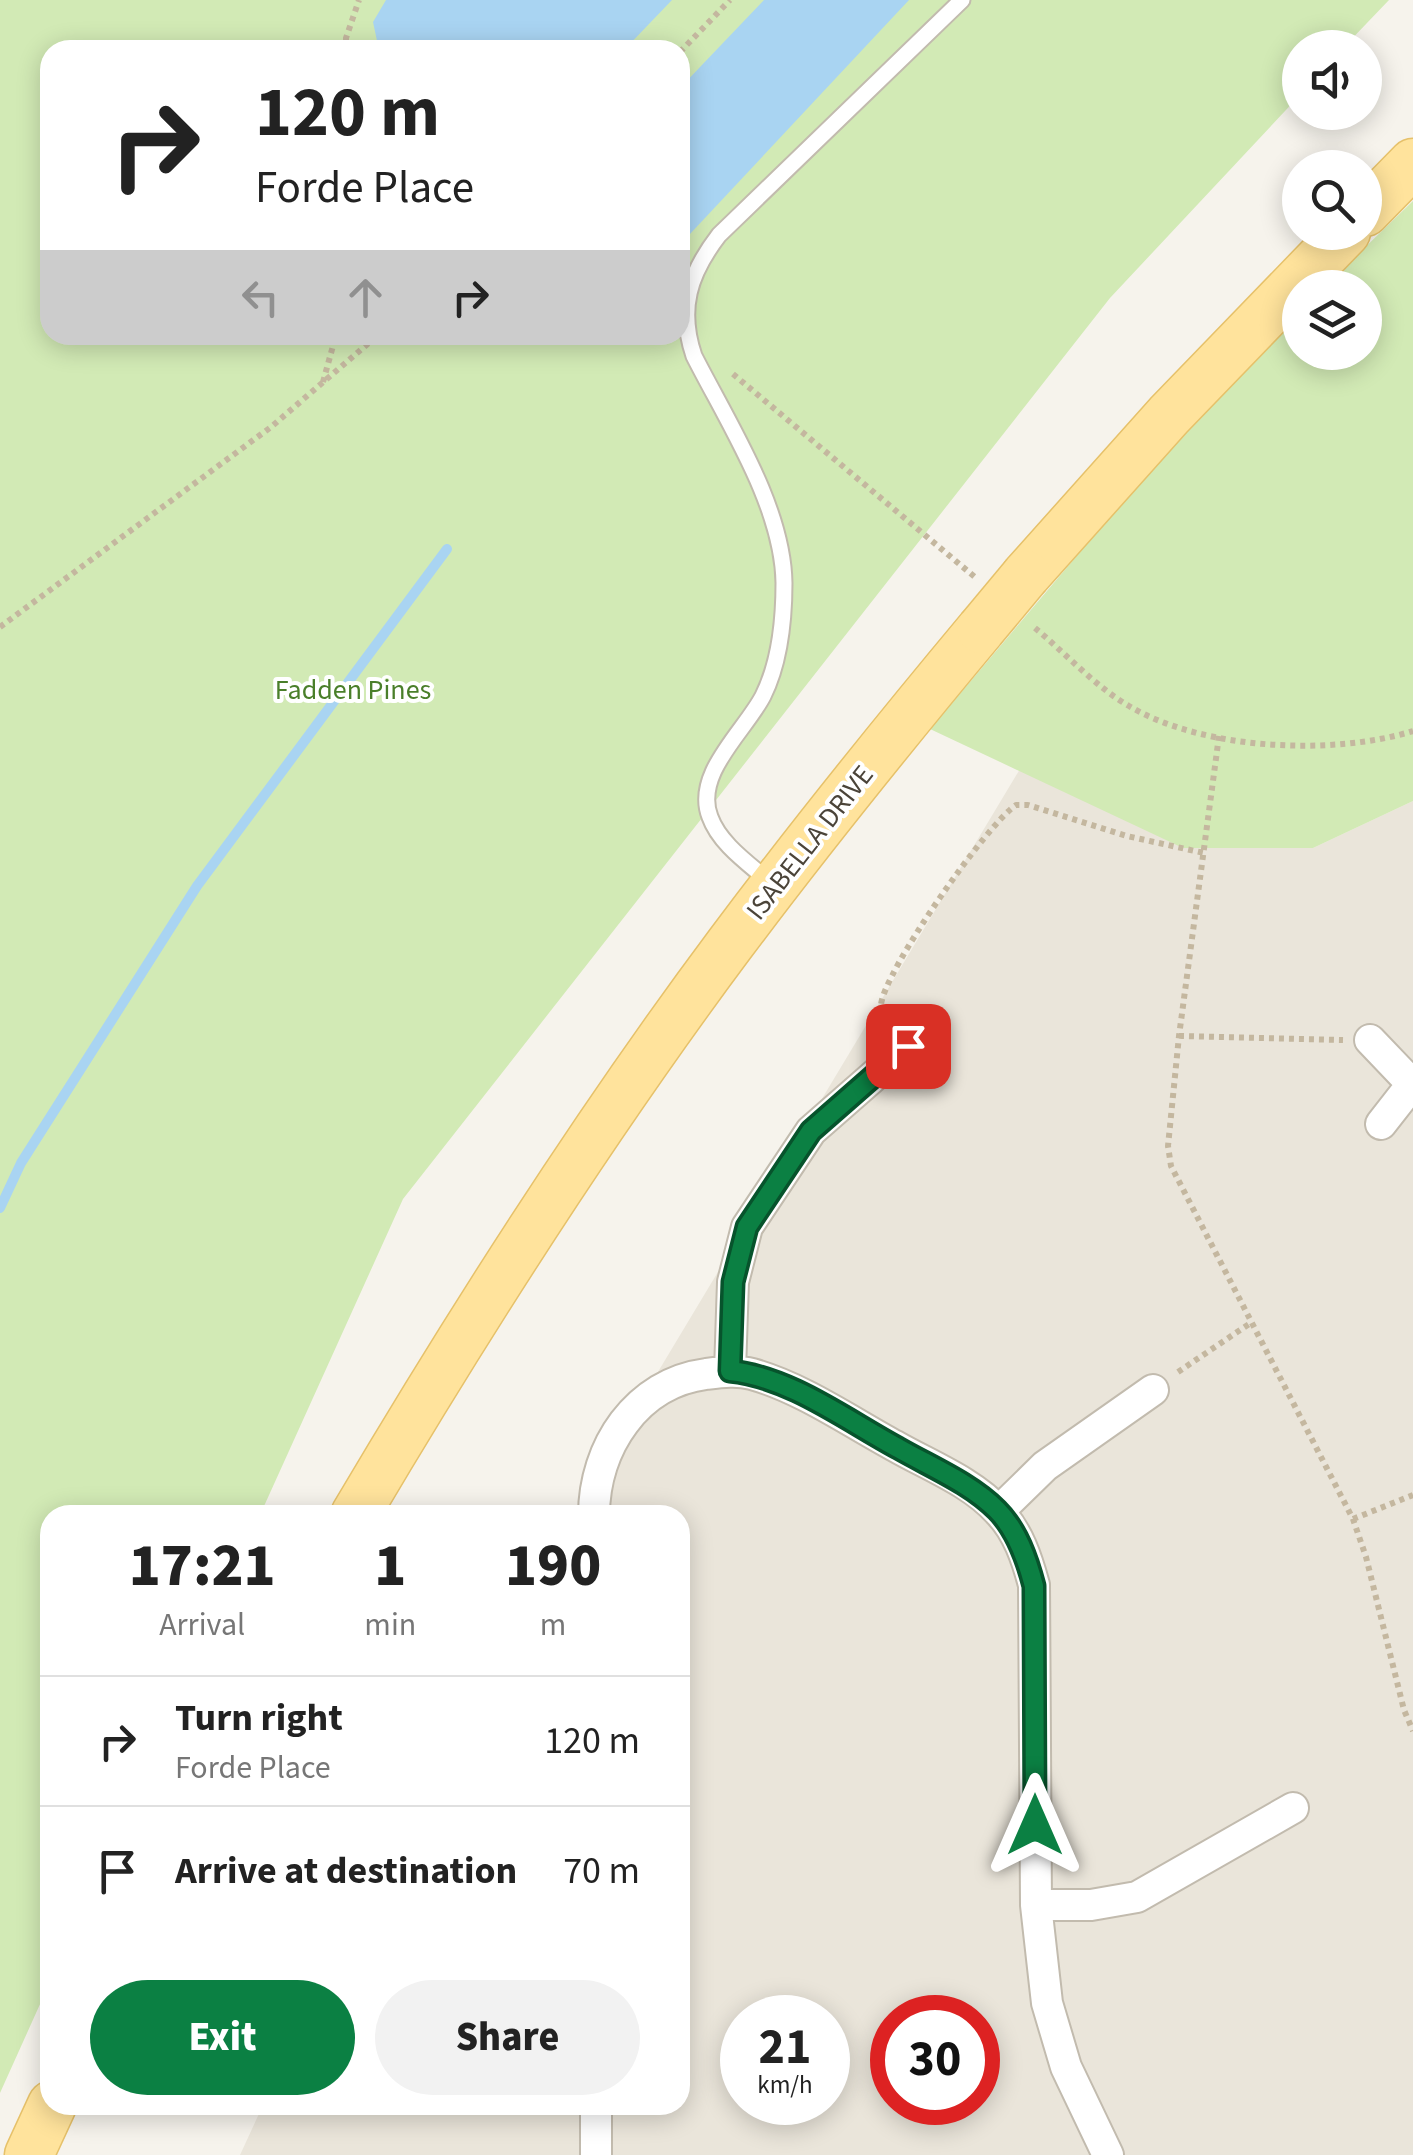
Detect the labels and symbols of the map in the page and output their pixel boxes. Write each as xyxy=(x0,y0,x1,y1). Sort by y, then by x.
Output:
park label: Fadden Pines xyxy=(275,670,431,710)
street label: ISABELLA DRIVE xyxy=(737,757,883,928)
pin xyxy=(866,1004,951,1089)
position arrow xyxy=(983,1773,1087,1877)
speed limit sign: 30 xyxy=(870,1995,1000,2125)

